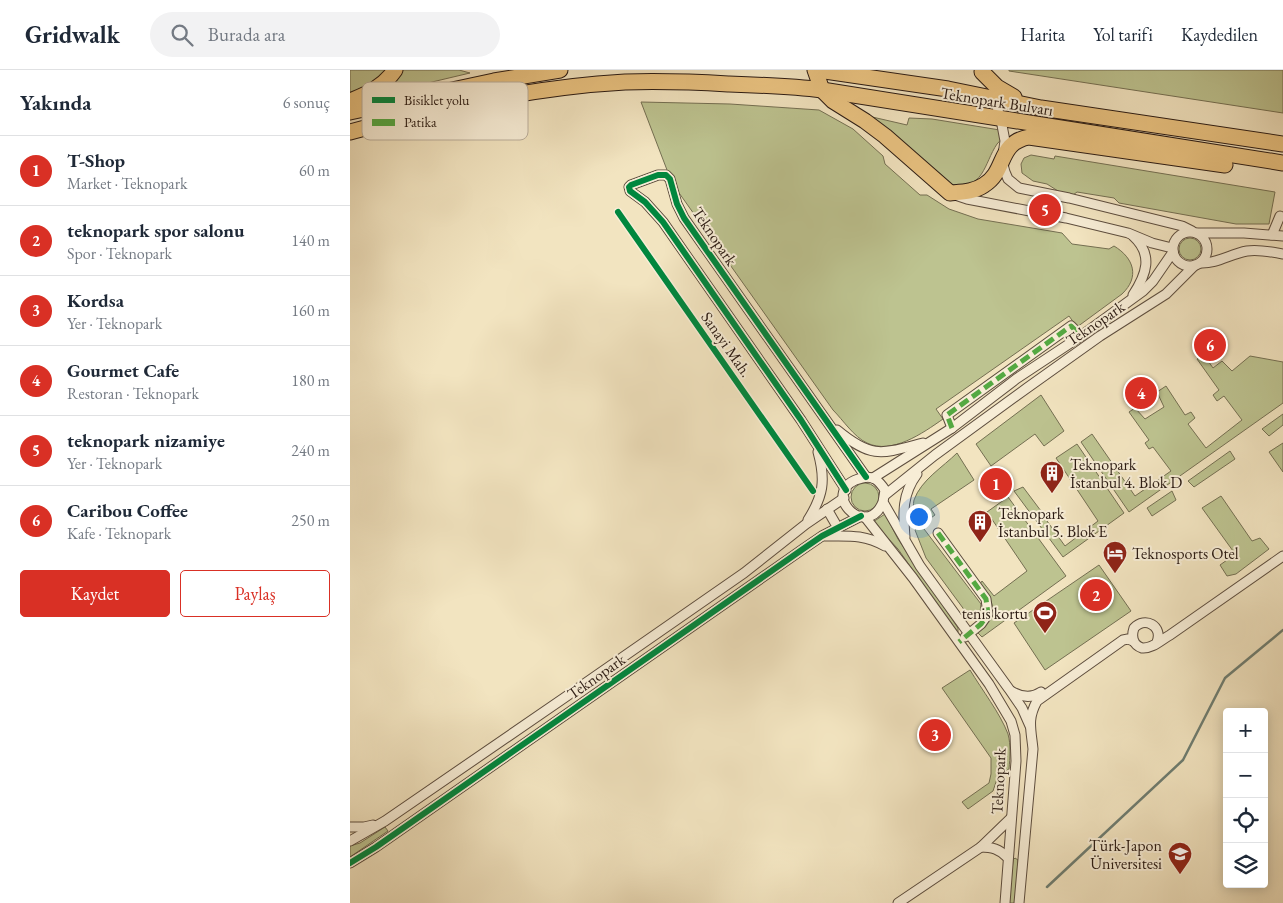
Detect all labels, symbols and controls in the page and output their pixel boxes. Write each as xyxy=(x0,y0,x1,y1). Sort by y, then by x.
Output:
search box xyxy=(150,12,500,57)
text: Gridwalk xyxy=(25,19,120,50)
icon: search xyxy=(168,21,196,49)
text: Burada ara xyxy=(208,22,285,47)
text: Harita xyxy=(1020,23,1065,46)
text: Yol tarifi xyxy=(1093,23,1153,46)
text: Kaydedilen xyxy=(1181,23,1258,46)
legend xyxy=(362,82,528,140)
street label: Teknopark Bulvarı xyxy=(939,82,1055,121)
text: Yakında xyxy=(20,89,91,116)
text: Bisiklet yolu xyxy=(404,91,470,109)
text: 6 sonuç xyxy=(283,92,330,113)
text: Patika xyxy=(404,113,437,131)
text: T-Shop xyxy=(67,148,125,173)
text: 1 xyxy=(32,160,40,181)
text: 60 m xyxy=(299,160,330,181)
text: Market · Teknopark xyxy=(67,173,188,194)
pin: 5 xyxy=(1029,191,1061,229)
street label: Teknopark xyxy=(687,203,742,270)
text: teknopark spor salonu xyxy=(67,218,244,243)
text: 2 xyxy=(32,230,40,251)
text: 140 m xyxy=(291,230,330,251)
text: Spor · Teknopark xyxy=(67,243,172,264)
text: Kordsa xyxy=(67,288,124,313)
street label: Teknopark xyxy=(1062,296,1129,351)
text: 3 xyxy=(32,300,40,321)
text: 160 m xyxy=(291,300,330,321)
street label: Sanayi Mah. xyxy=(696,308,757,381)
text: Yer · Teknopark xyxy=(67,313,162,334)
pin: 6 xyxy=(1194,326,1226,364)
text: Gourmet Cafe xyxy=(67,358,179,383)
text: 4 xyxy=(32,370,40,391)
text: 180 m xyxy=(291,370,330,391)
pin: 4 xyxy=(1125,374,1157,412)
text: Restoran · Teknopark xyxy=(67,383,199,404)
text: teknopark nizamiye xyxy=(67,428,225,453)
text: 5 xyxy=(32,440,40,461)
text: 240 m xyxy=(291,440,330,461)
text: Yer · Teknopark xyxy=(67,453,162,474)
place label: Teknopark İstanbul 4. Blok D xyxy=(1070,454,1182,493)
building icon: Teknopark İstanbul 4. Blok D xyxy=(1039,460,1065,494)
pin: 1 xyxy=(980,465,1012,503)
text: Caribou Coffee xyxy=(67,498,188,523)
place label: Teknopark İstanbul 5. Blok E xyxy=(998,503,1107,542)
your location xyxy=(906,504,932,530)
building icon: Teknopark İstanbul 5. Blok E xyxy=(967,509,993,543)
text: 6 xyxy=(32,510,40,531)
text: 250 m xyxy=(291,510,330,531)
text: Kafe · Teknopark xyxy=(67,523,171,544)
hotel icon: Teknosports Otel xyxy=(1102,540,1128,574)
place label: Teknosports Otel xyxy=(1132,543,1239,564)
button: Kaydet xyxy=(20,570,170,617)
button: Paylaş xyxy=(180,570,330,617)
pin: 2 xyxy=(1080,576,1112,614)
sports icon: tenis kortu xyxy=(1032,600,1058,634)
place label: tenis kortu xyxy=(962,603,1029,624)
street label: Teknopark xyxy=(563,648,630,704)
map controls xyxy=(1223,708,1268,888)
button: + xyxy=(1223,708,1268,753)
pin: 3 xyxy=(919,716,951,754)
street label: Teknopark xyxy=(986,747,1011,815)
button: − xyxy=(1223,753,1268,798)
button: locate xyxy=(1223,798,1268,843)
place label: Türk-Japon Üniversitesi xyxy=(1089,835,1163,874)
school or university icon: Türk-Japon Üniversitesi xyxy=(1167,841,1193,875)
button: layers xyxy=(1223,843,1268,888)

